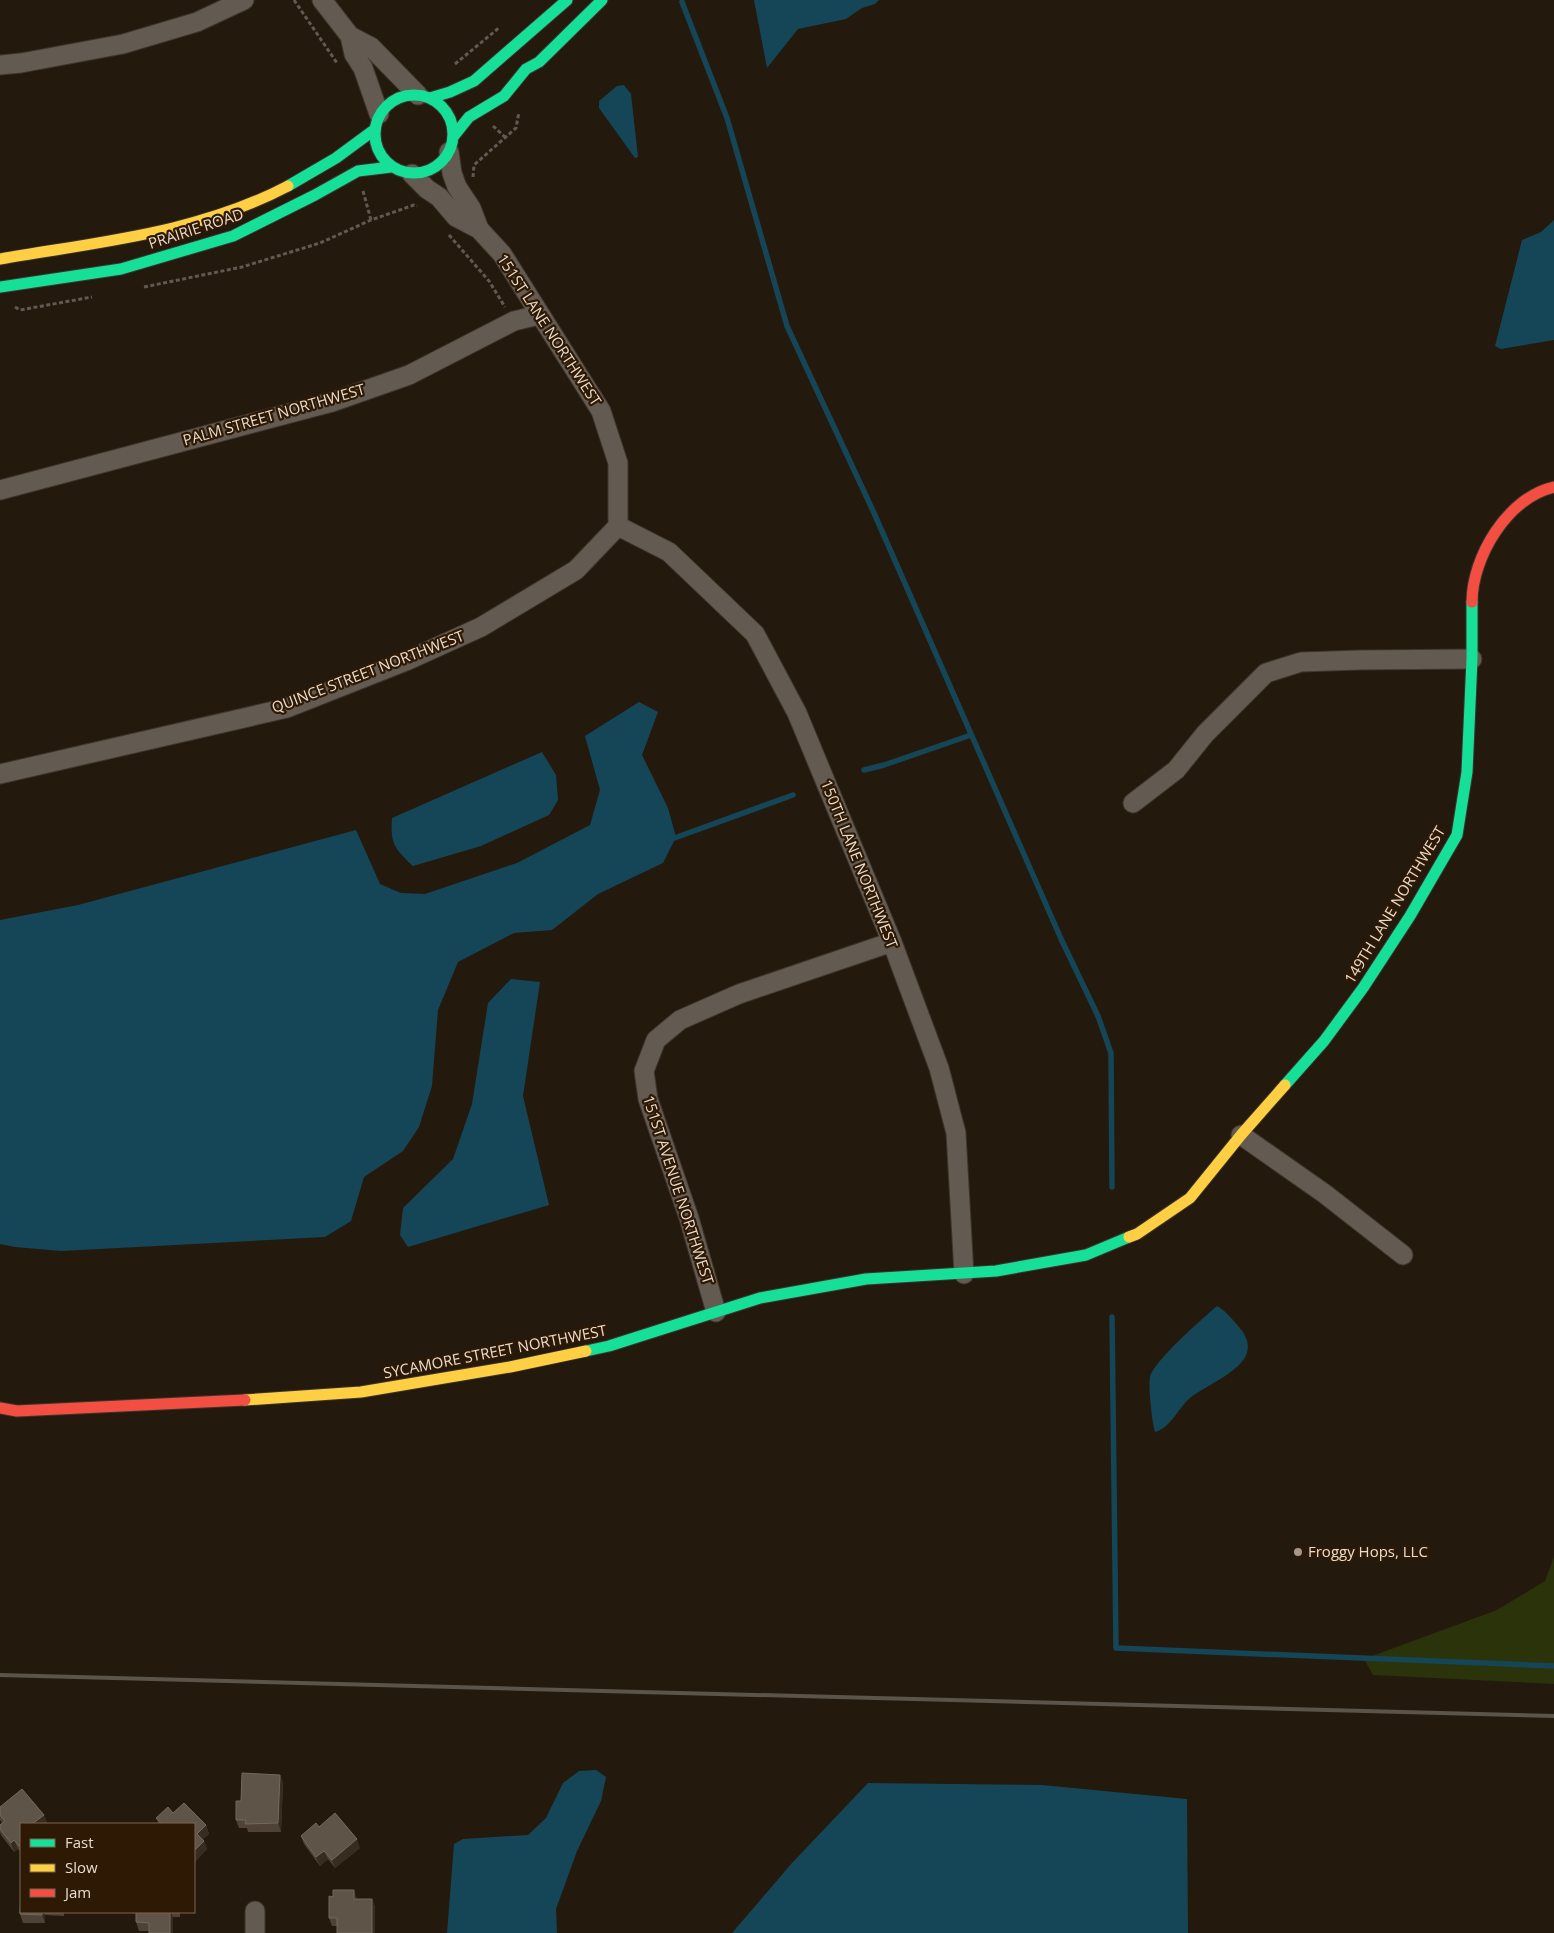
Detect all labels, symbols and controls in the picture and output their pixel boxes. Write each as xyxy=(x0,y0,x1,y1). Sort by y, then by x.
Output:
street label: PRAIRIE ROAD xyxy=(146,203,246,253)
street label: 151ST LANE NORTHWEST xyxy=(493,250,607,410)
street label: PALM STREET NORTHWEST xyxy=(180,378,368,450)
street label: QUINCE STREET NORTHWEST xyxy=(269,625,467,717)
street label: 150TH LANE NORTHWEST xyxy=(817,776,903,952)
street label: 149TH LANE NORTHWEST xyxy=(1339,822,1449,987)
street label: 151ST AVENUE NORTHWEST xyxy=(639,1093,719,1287)
street label: SYCAMORE STREET NORTHWEST xyxy=(381,1319,609,1382)
place label: Froggy Hops, LLC xyxy=(1308,1541,1428,1561)
marker: Froggy Hops, LLC xyxy=(1292,1546,1304,1558)
legend xyxy=(20,1823,195,1913)
text: Fast xyxy=(65,1832,94,1852)
text: Slow xyxy=(65,1857,98,1877)
text: Jam xyxy=(63,1882,91,1902)

